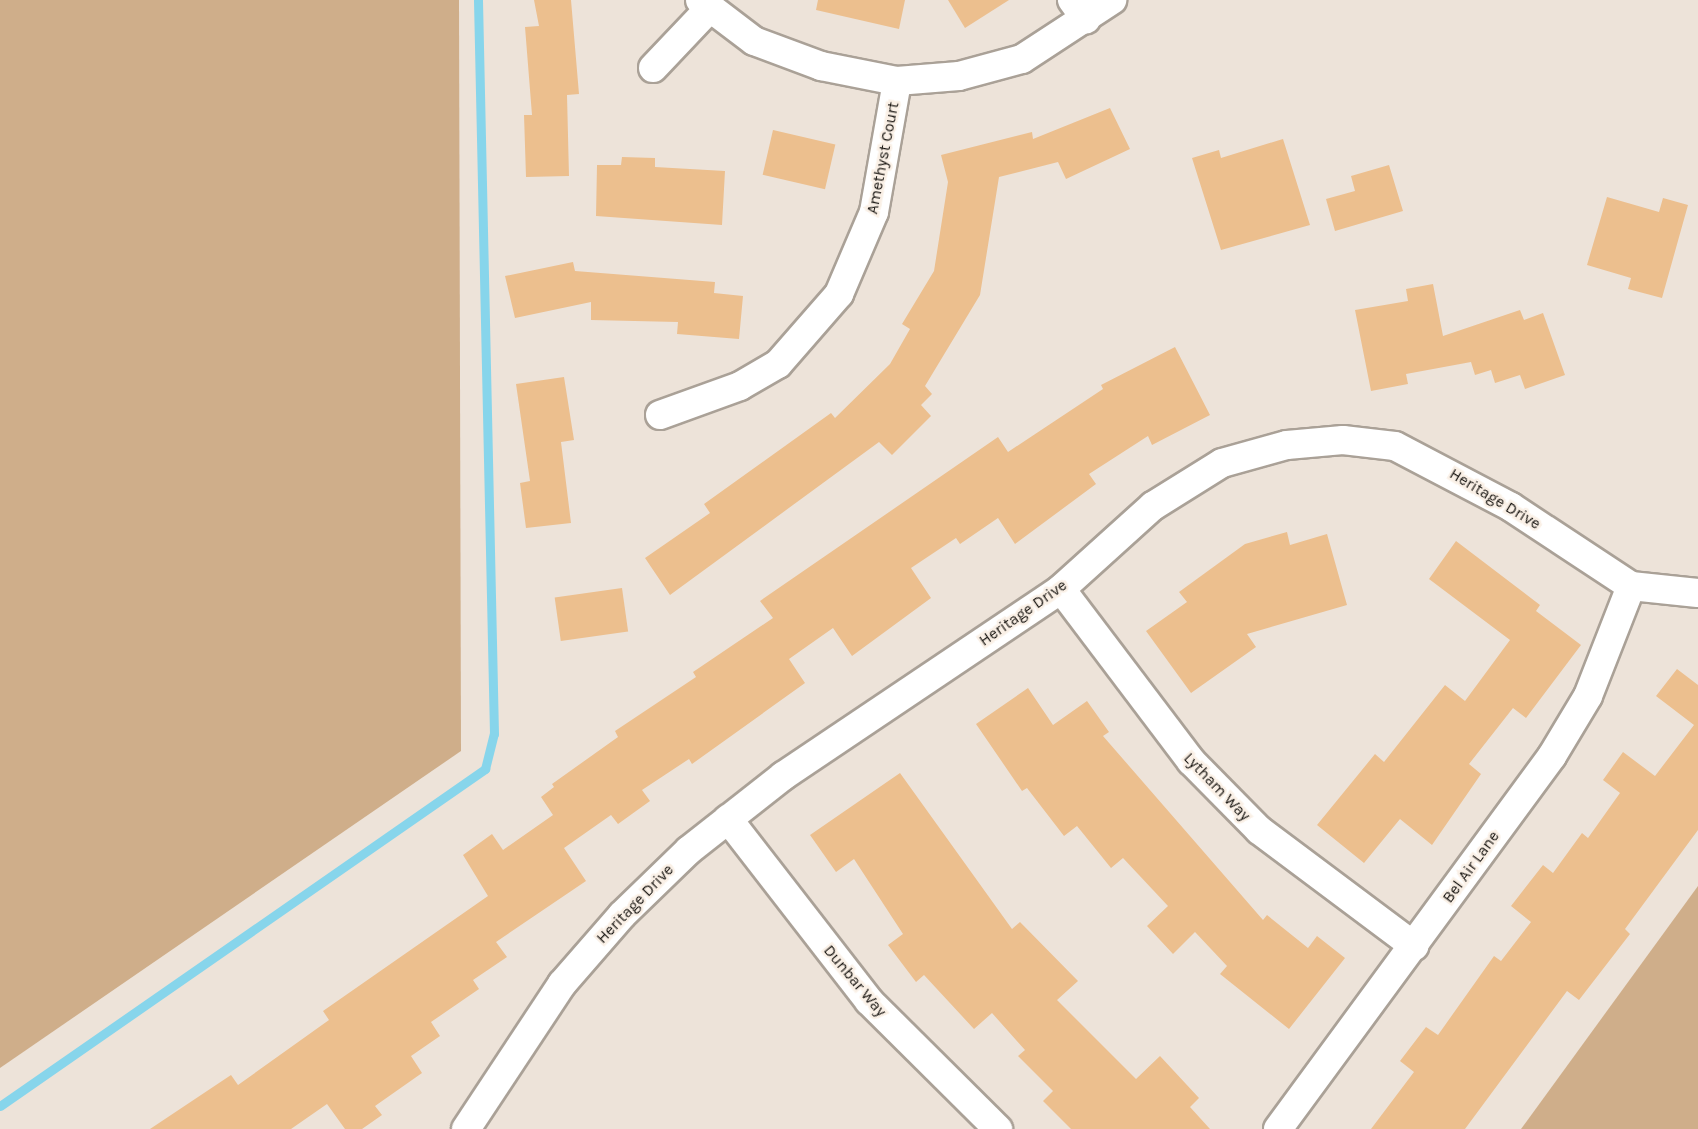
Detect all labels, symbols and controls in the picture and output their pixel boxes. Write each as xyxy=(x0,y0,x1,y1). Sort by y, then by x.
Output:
street label: Amethyst Court xyxy=(863,100,903,216)
street label: Heritage Drive xyxy=(1446,464,1544,534)
street label: Heritage Drive xyxy=(975,576,1071,650)
street label: Lytham Way xyxy=(1180,749,1254,825)
street label: Bel Air Lane xyxy=(1439,827,1503,907)
street label: Heritage Drive xyxy=(592,860,678,948)
street label: Dunbar Way xyxy=(819,941,891,1021)

